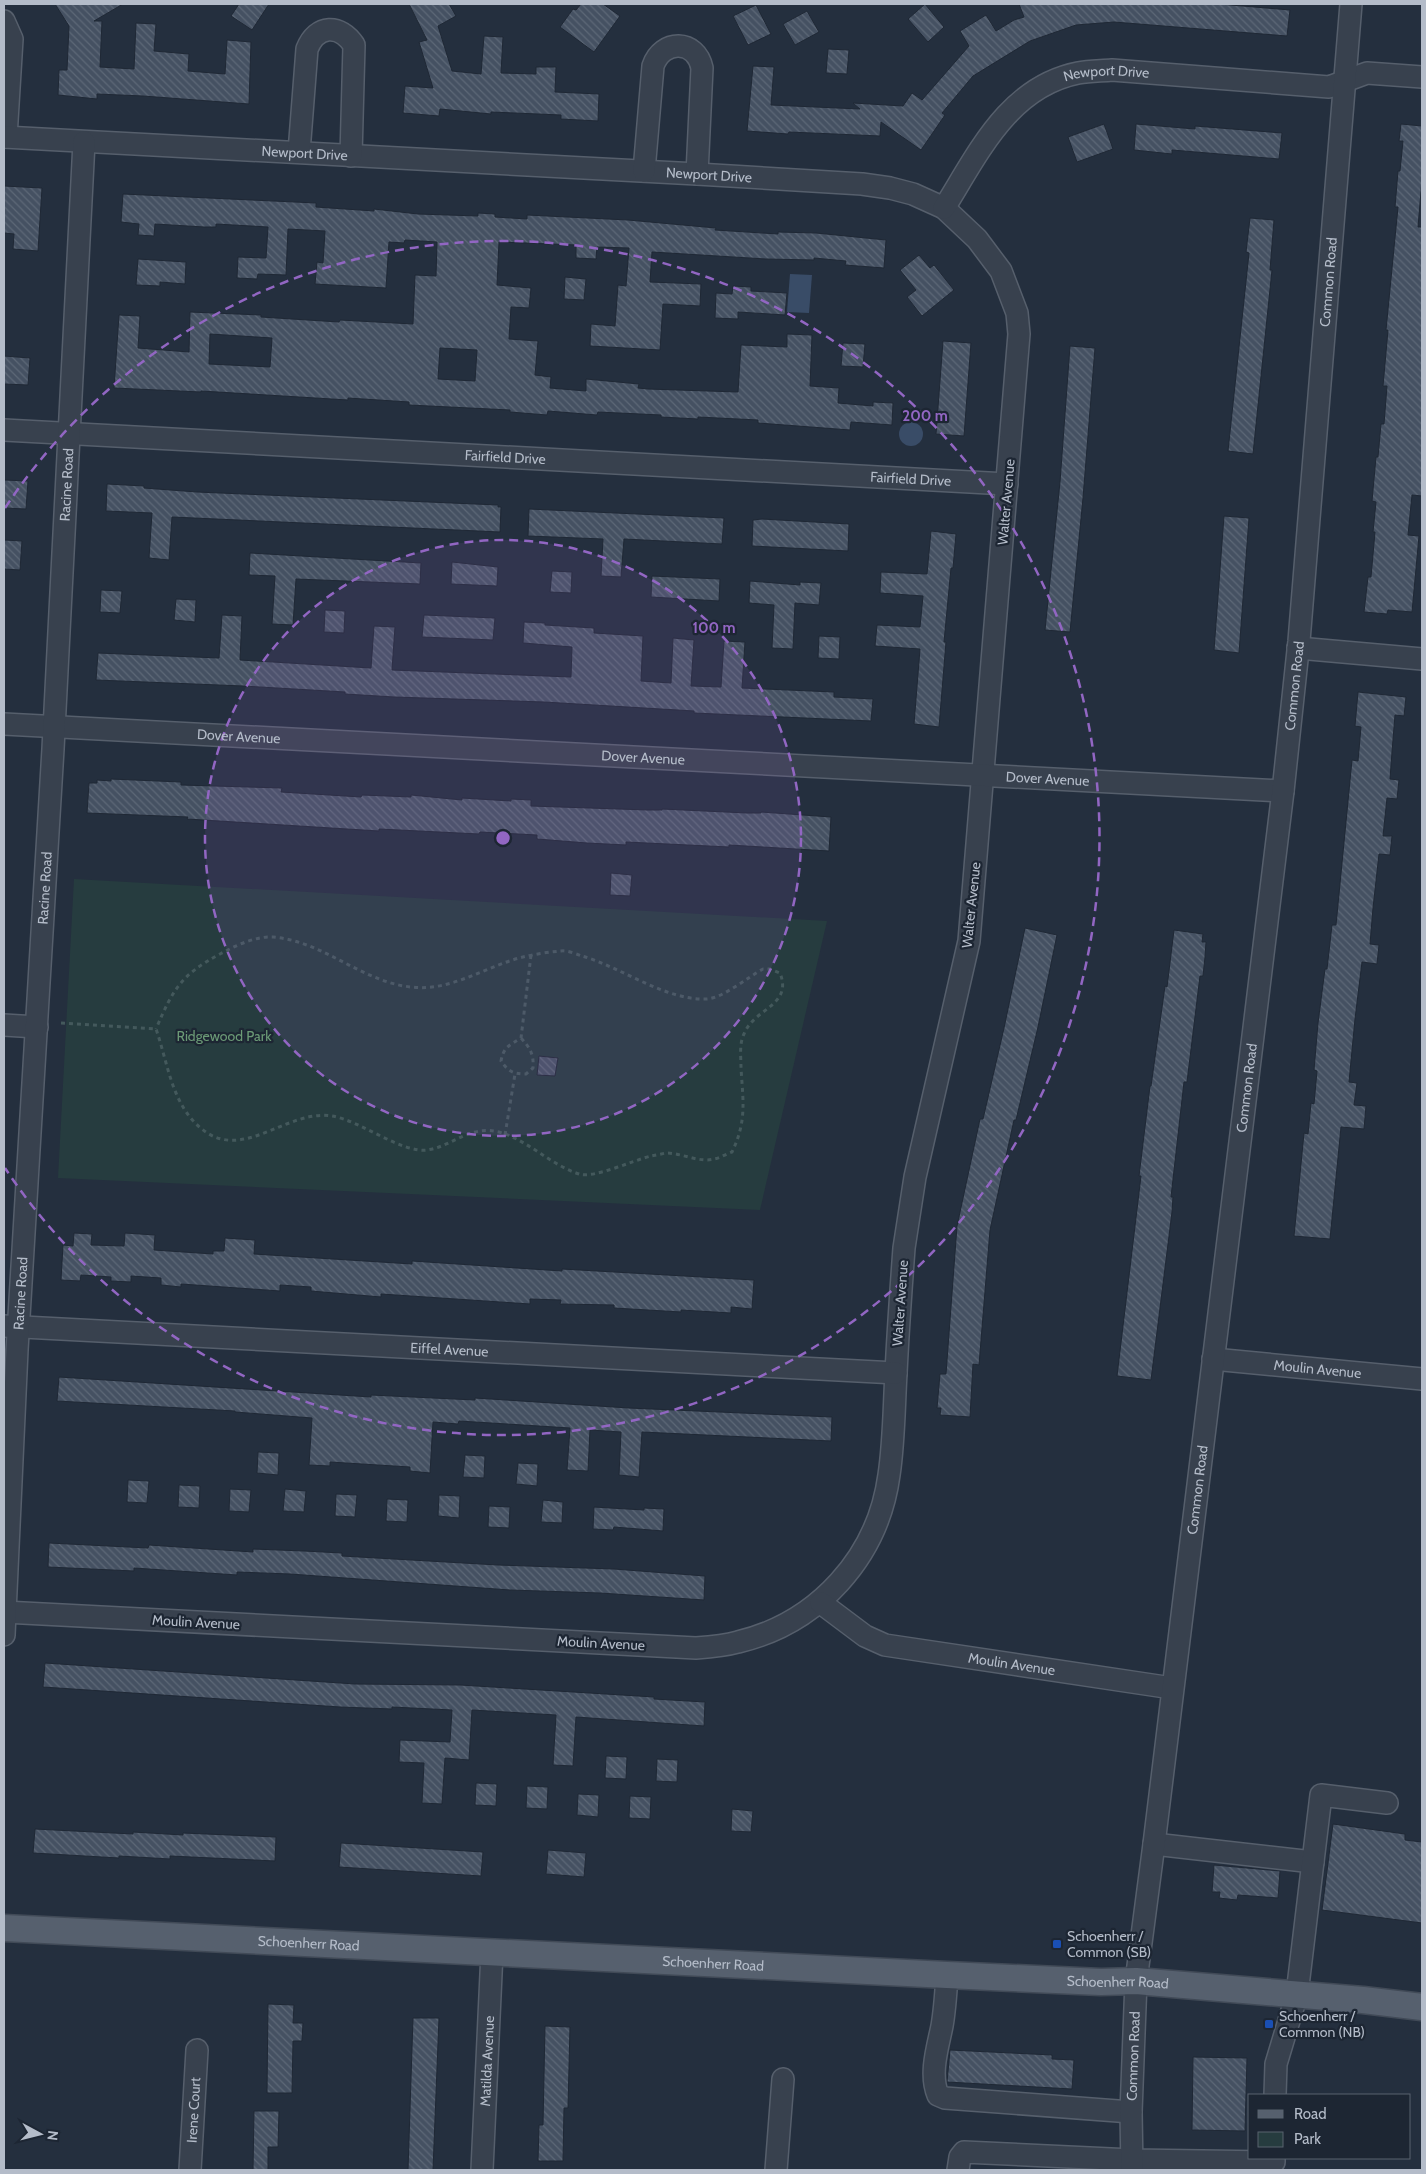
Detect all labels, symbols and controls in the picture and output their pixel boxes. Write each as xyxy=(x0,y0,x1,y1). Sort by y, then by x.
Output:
street label: Newport Drive xyxy=(1061,61,1150,85)
street label: Newport Drive xyxy=(261,142,348,164)
street label: Newport Drive xyxy=(665,163,753,186)
street label: Common Road xyxy=(1316,237,1341,328)
text: 200 m xyxy=(902,407,948,425)
street label: Fairfield Drive xyxy=(464,446,546,468)
street label: Racine Road xyxy=(56,448,77,522)
street label: Walter Avenue xyxy=(993,458,1019,546)
street label: Fairfield Drive xyxy=(870,468,952,490)
text: 100 m xyxy=(692,619,736,637)
street label: Common Road xyxy=(1281,640,1308,731)
street label: Dover Avenue xyxy=(196,725,281,747)
street label: Dover Avenue xyxy=(601,746,685,769)
street label: Dover Avenue xyxy=(1005,767,1090,790)
centre of rings xyxy=(494,829,512,847)
street label: Racine Road xyxy=(34,851,56,925)
street label: Walter Avenue xyxy=(958,861,984,949)
park label: Ridgewood Park xyxy=(177,1027,272,1045)
street label: Common Road xyxy=(1232,1042,1261,1134)
street label: Racine Road xyxy=(9,1256,32,1330)
street label: Walter Avenue xyxy=(888,1259,912,1347)
street label: Eiffel Avenue xyxy=(410,1338,489,1361)
street label: Moulin Avenue xyxy=(1273,1356,1362,1382)
street label: Common Road xyxy=(1183,1444,1212,1536)
street label: Moulin Avenue xyxy=(152,1611,240,1633)
street label: Moulin Avenue xyxy=(557,1632,645,1654)
street label: Moulin Avenue xyxy=(967,1649,1056,1679)
place label: Schoenherr / Common (SB) xyxy=(1067,1927,1151,1961)
street label: Schoenherr Road xyxy=(257,1932,360,1955)
marker: Schoenherr / Common (SB) xyxy=(1051,1938,1063,1950)
street label: Schoenherr Road xyxy=(662,1952,765,1975)
street label: Schoenherr Road xyxy=(1066,1971,1169,1993)
place label: Schoenherr / Common (NB) xyxy=(1279,2007,1365,2041)
street label: Common Road xyxy=(1122,2011,1144,2101)
street label: Matilda Avenue xyxy=(476,2015,498,2107)
marker: Schoenherr / Common (NB) xyxy=(1263,2018,1275,2030)
street label: Irene Court xyxy=(183,2077,204,2143)
legend xyxy=(1248,2094,1411,2159)
text: Road xyxy=(1294,2105,1327,2123)
north arrow xyxy=(15,2109,65,2159)
text: N xyxy=(43,2130,62,2142)
text: Park xyxy=(1294,2130,1321,2148)

